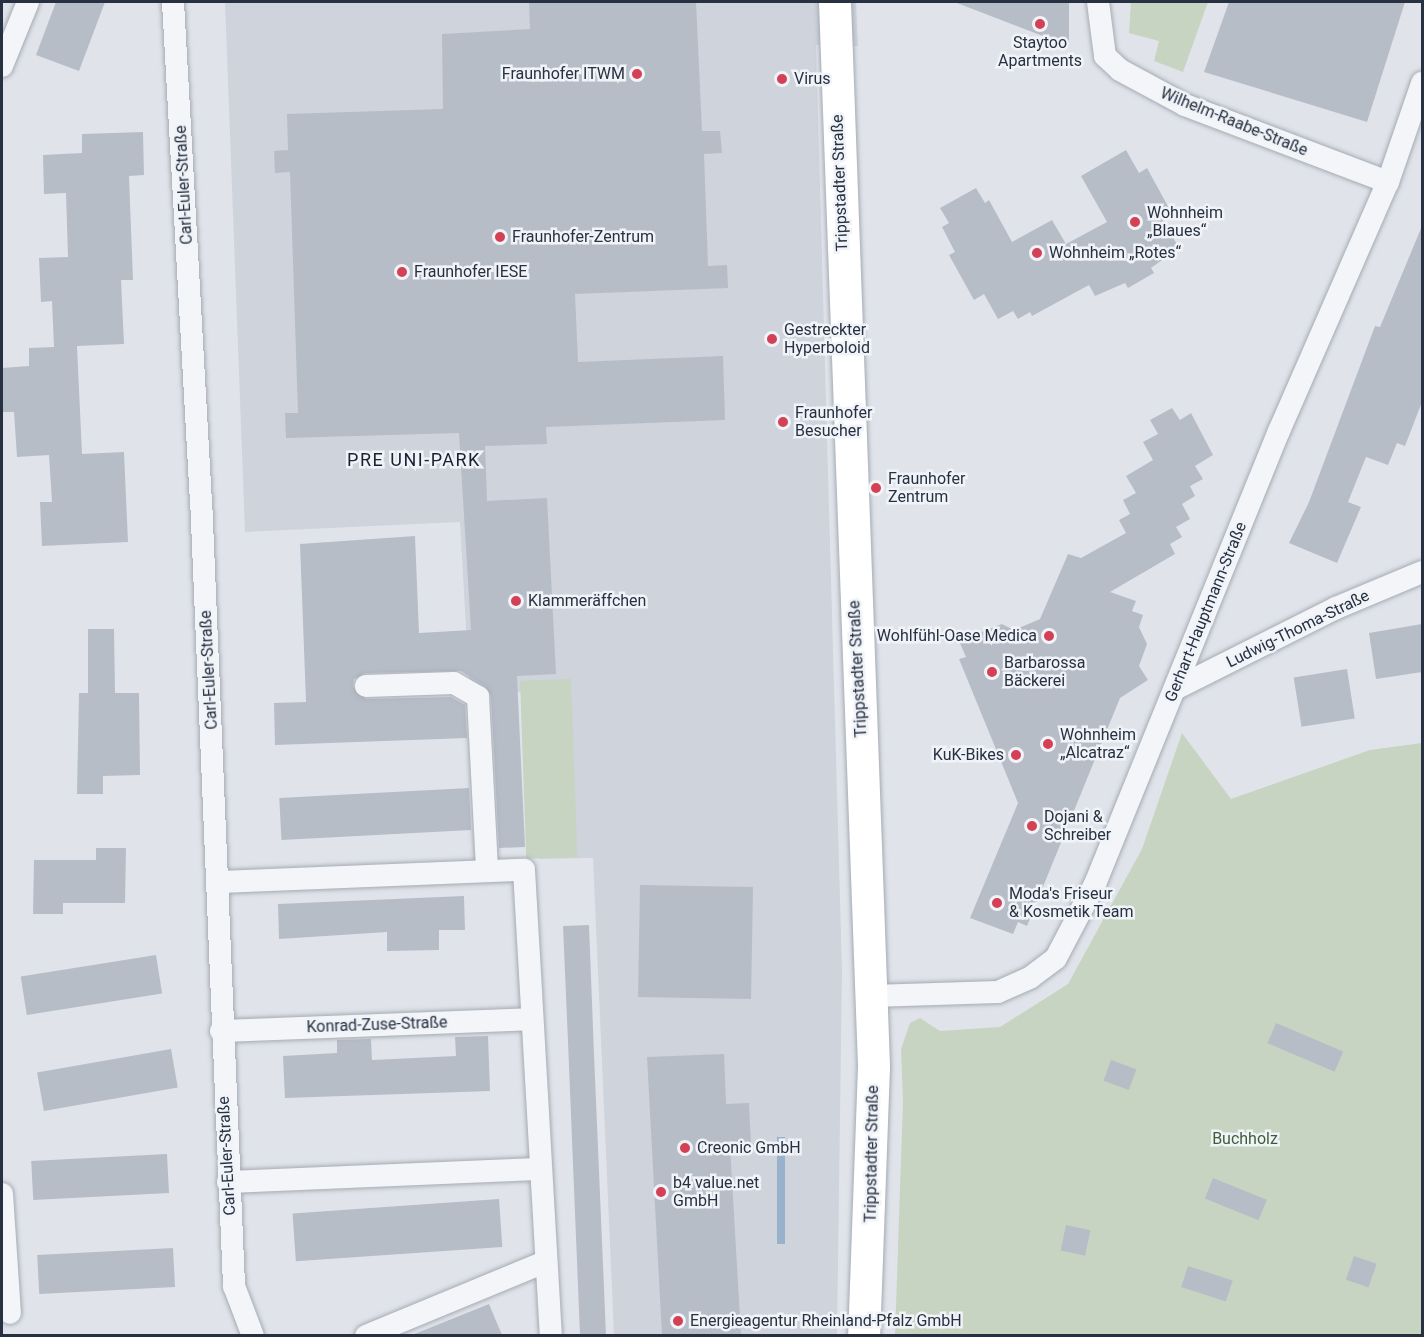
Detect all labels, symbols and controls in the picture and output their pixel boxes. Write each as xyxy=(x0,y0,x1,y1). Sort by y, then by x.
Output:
marker: Staytoo Apartments xyxy=(1033,17,1047,31)
place label: Staytoo Apartments xyxy=(998,33,1082,71)
place label: Fraunhofer ITWM xyxy=(502,64,625,84)
marker: Fraunhofer ITWM xyxy=(630,67,644,81)
place label: Virus xyxy=(794,69,831,89)
marker: Virus xyxy=(775,72,789,86)
street label: Wilhelm-Raabe-Straße xyxy=(1157,84,1311,160)
street label: Trippstadter Straße xyxy=(828,114,852,252)
street label: Carl-Euler-Straße xyxy=(171,125,197,245)
place label: Wohnheim „Blaues“ xyxy=(1147,203,1223,241)
marker: Wohnheim „Blaues“ xyxy=(1128,215,1142,229)
place label: Fraunhofer-Zentrum xyxy=(512,227,654,247)
marker: Fraunhofer-Zentrum xyxy=(493,230,507,244)
place label: Wohnheim „Rotes“ xyxy=(1049,243,1181,263)
marker: Wohnheim „Rotes“ xyxy=(1030,246,1044,260)
place label: Fraunhofer IESE xyxy=(414,262,527,282)
marker: Fraunhofer IESE xyxy=(395,265,409,279)
place label: Gestreckter Hyperboloid xyxy=(784,320,870,358)
marker: Gestreckter Hyperboloid xyxy=(765,332,779,346)
place label: Fraunhofer Besucher xyxy=(795,403,872,441)
marker: Fraunhofer Besucher xyxy=(776,415,790,429)
district label: PRE UNI-PARK xyxy=(347,449,481,471)
place label: Fraunhofer Zentrum xyxy=(888,469,965,507)
marker: Fraunhofer Zentrum xyxy=(869,481,883,495)
street label: Gerhart-Hauptmann-Straße xyxy=(1161,519,1251,705)
street label: Ludwig-Thoma-Straße xyxy=(1223,586,1373,672)
place label: Klammeräffchen xyxy=(528,591,646,611)
marker: Klammeräffchen xyxy=(509,594,523,608)
street label: Trippstadter Straße xyxy=(845,600,871,738)
street label: Carl-Euler-Straße xyxy=(196,610,222,730)
place label: Wohlfühl-Oase Medica xyxy=(877,626,1037,646)
marker: Wohlfühl-Oase Medica xyxy=(1042,629,1056,643)
place label: Barbarossa Bäckerei xyxy=(1004,653,1085,691)
marker: Barbarossa Bäckerei xyxy=(985,665,999,679)
place label: Wohnheim „Alcatraz“ xyxy=(1060,725,1136,763)
marker: Wohnheim „Alcatraz“ xyxy=(1041,737,1055,751)
place label: KuK-Bikes xyxy=(933,745,1004,765)
marker: KuK-Bikes xyxy=(1009,748,1023,762)
place label: Dojani & Schreiber xyxy=(1044,807,1111,845)
marker: Dojani & Schreiber xyxy=(1025,819,1039,833)
place label: Moda's Friseur & Kosmetik Team xyxy=(1009,884,1134,922)
marker: Moda's Friseur & Kosmetik Team xyxy=(990,896,1004,910)
street label: Konrad-Zuse-Straße xyxy=(306,1013,448,1037)
street label: Trippstadter Straße xyxy=(861,1085,883,1223)
street label: Carl-Euler-Straße xyxy=(214,1096,240,1216)
park label: Buchholz xyxy=(1212,1129,1278,1149)
place label: Creonic GmbH xyxy=(697,1138,801,1158)
marker: Creonic GmbH xyxy=(678,1141,692,1155)
place label: b4 value.net GmbH xyxy=(673,1173,759,1211)
marker: b4 value.net GmbH xyxy=(654,1185,668,1199)
place label: Energieagentur Rheinland-Pfalz GmbH xyxy=(690,1311,962,1331)
marker: Energieagentur Rheinland-Pfalz GmbH xyxy=(671,1314,685,1328)

